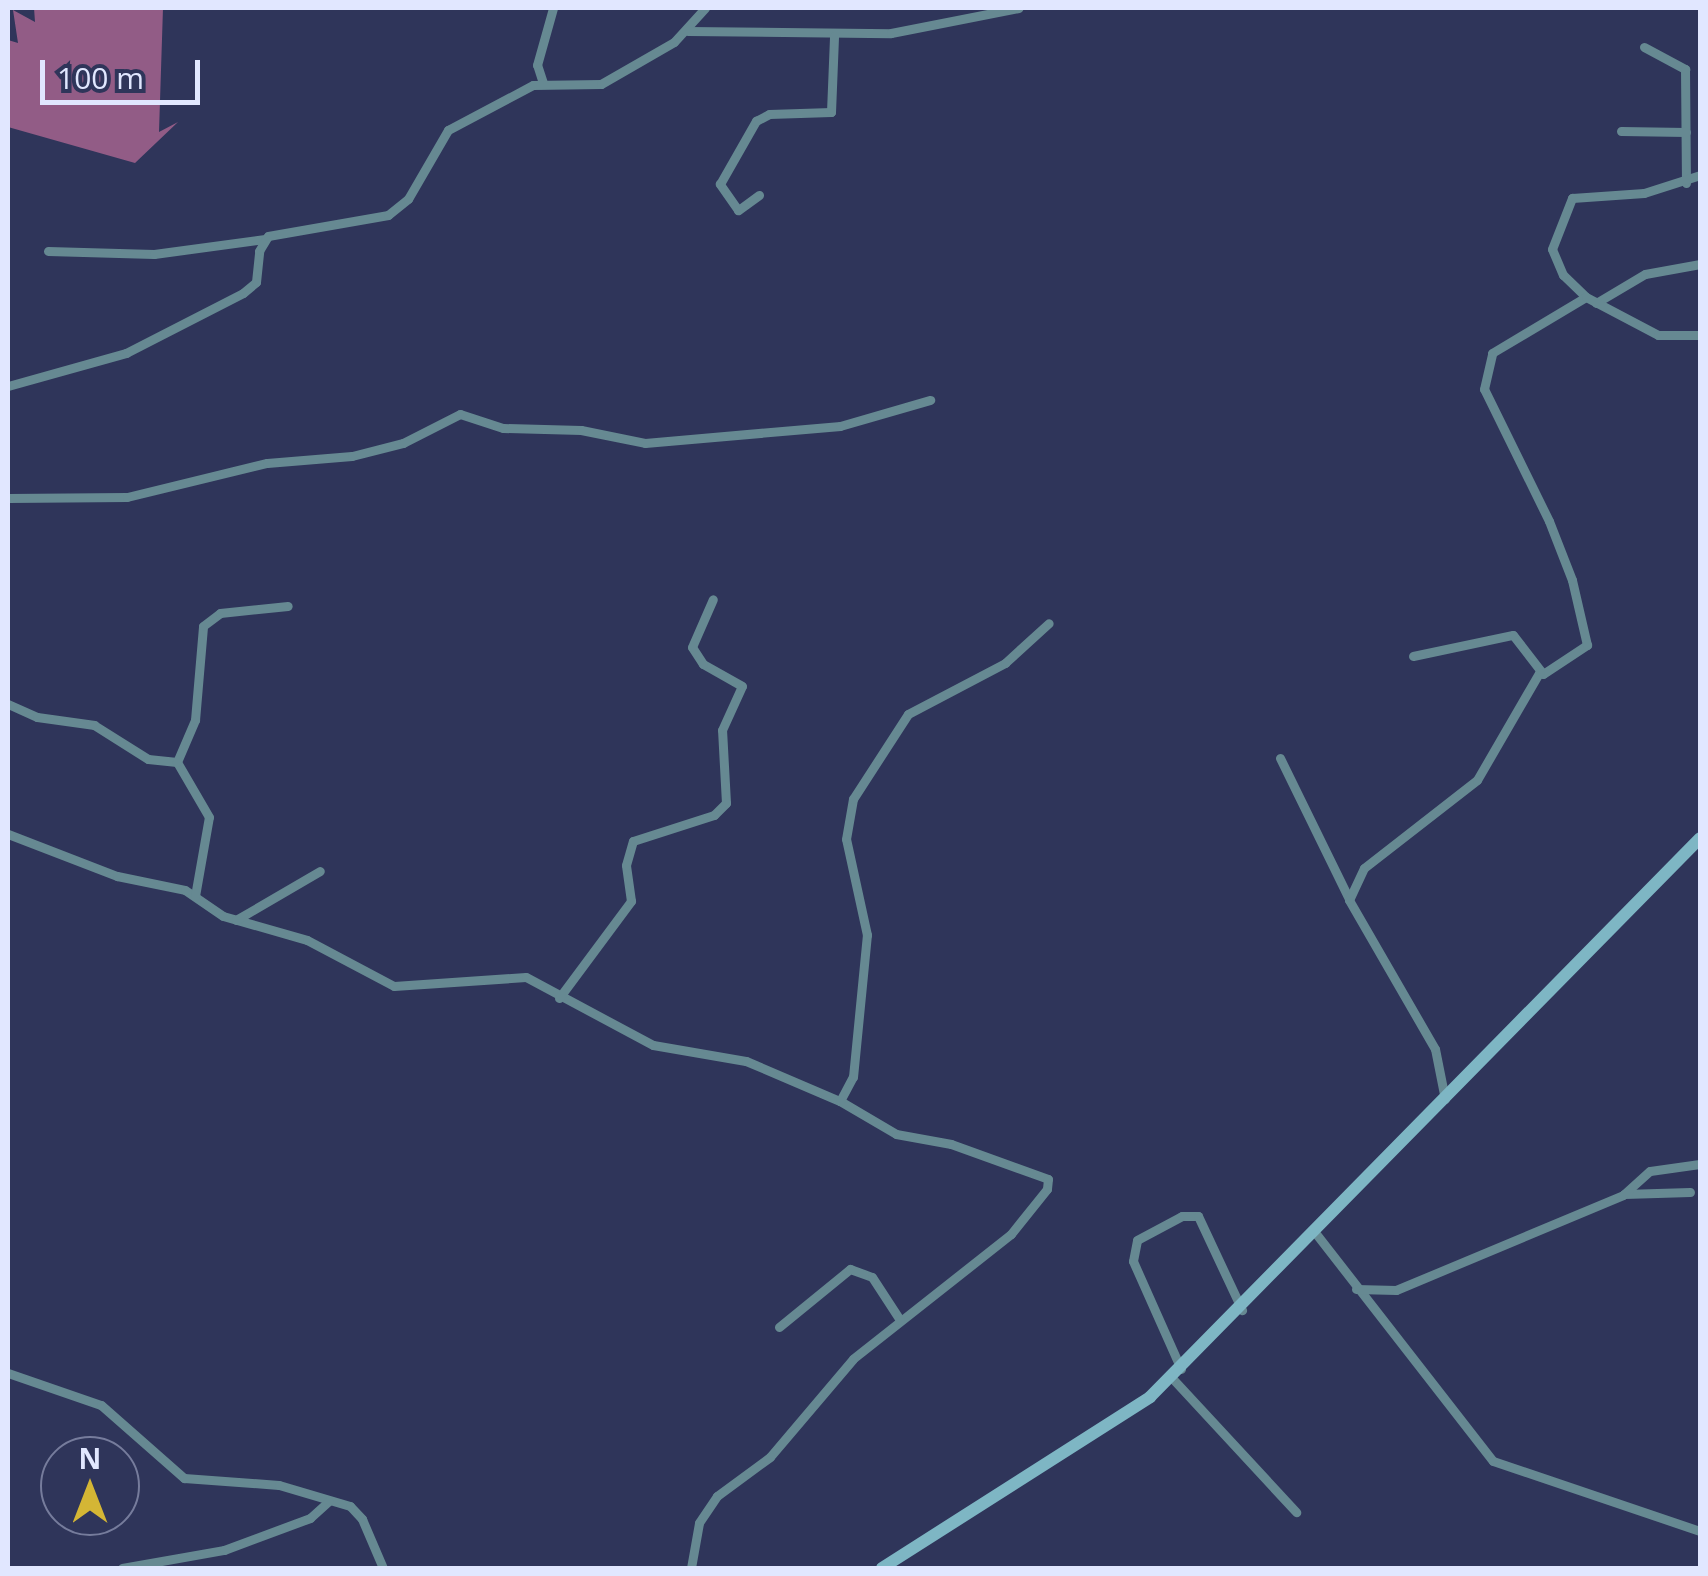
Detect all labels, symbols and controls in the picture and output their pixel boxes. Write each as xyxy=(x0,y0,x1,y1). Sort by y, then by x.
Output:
scale bar xyxy=(45,40,205,102)
text: 100 m xyxy=(57,57,144,98)
north arrow xyxy=(40,1436,140,1536)
text: N xyxy=(79,1439,101,1477)

